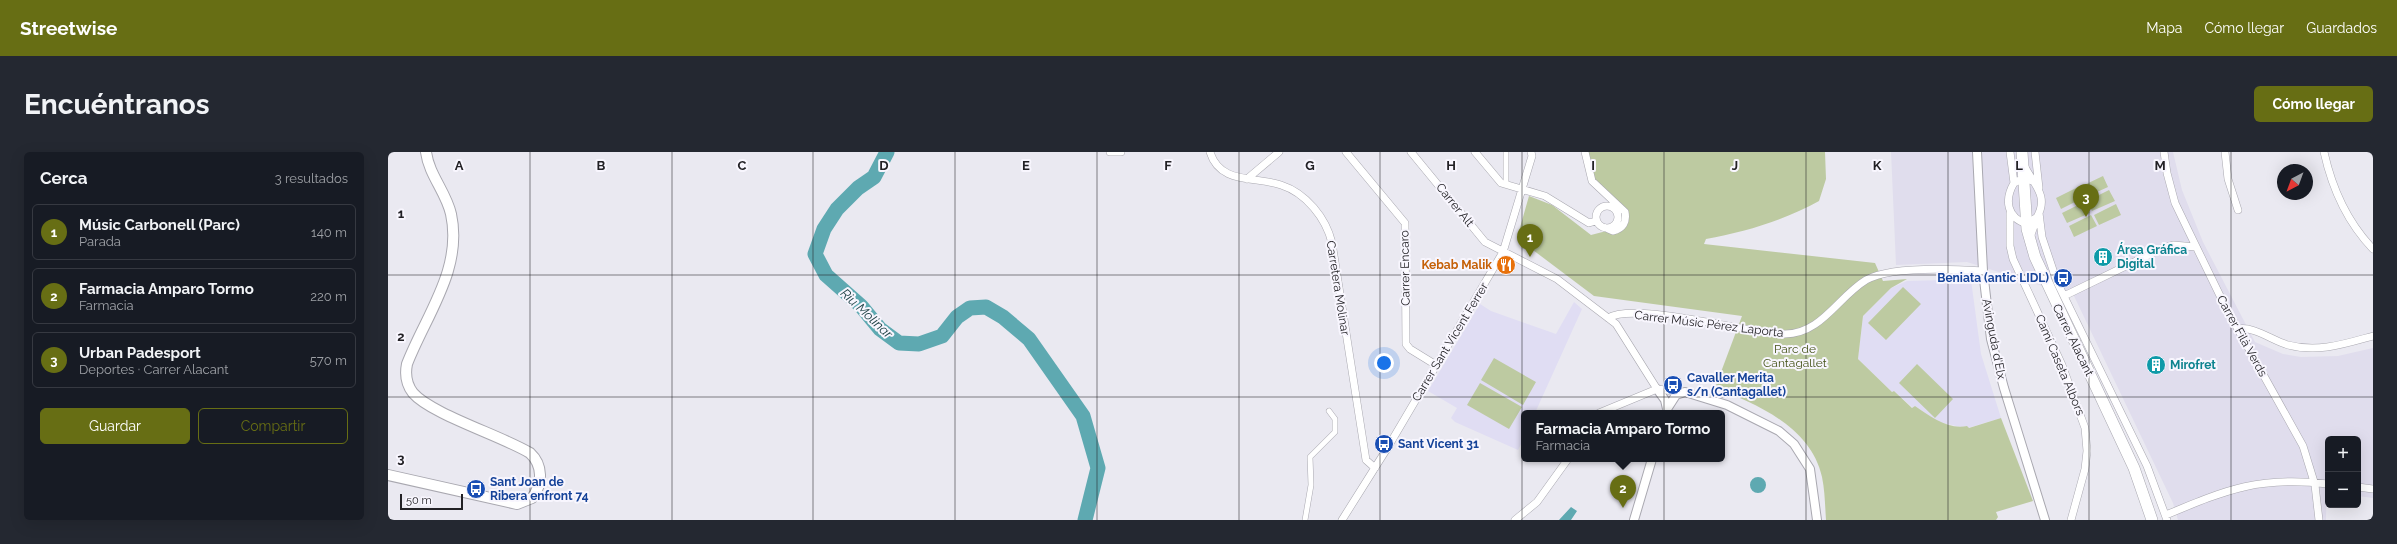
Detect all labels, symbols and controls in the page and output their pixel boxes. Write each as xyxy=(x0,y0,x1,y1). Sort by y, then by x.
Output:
text: Streetwise xyxy=(20,17,117,39)
text: Mapa xyxy=(2146,20,2182,36)
text: Cómo llegar xyxy=(2204,20,2284,36)
text: Guardados xyxy=(2306,20,2377,36)
button: Cómo llegar xyxy=(2254,86,2373,122)
text: Encuéntranos xyxy=(24,88,210,121)
text: A xyxy=(455,158,464,173)
text: B xyxy=(597,158,606,173)
text: C xyxy=(738,158,747,173)
text: D xyxy=(879,158,889,173)
text: E xyxy=(1022,158,1030,173)
text: F xyxy=(1164,158,1172,173)
text: G xyxy=(1305,158,1315,173)
text: H xyxy=(1446,158,1456,173)
text: I xyxy=(1591,158,1595,173)
text: J xyxy=(1732,158,1738,173)
text: K xyxy=(1873,158,1882,173)
text: L xyxy=(2015,158,2023,173)
text: M xyxy=(2154,158,2166,173)
north arrow xyxy=(2277,164,2313,200)
text: Cerca xyxy=(40,168,88,188)
text: 3 resultados xyxy=(275,171,348,186)
street label: Carrer Alt xyxy=(1433,180,1477,230)
pin: 3 xyxy=(2073,184,2099,217)
text: 1 xyxy=(398,206,405,221)
text: Músic Carbonell (Parc) xyxy=(79,216,240,234)
pin: 1 xyxy=(1517,224,1543,257)
text: 1 xyxy=(51,225,57,240)
text: 140 m xyxy=(311,225,347,240)
street label: Carrer Encaro xyxy=(1397,230,1413,306)
text: Parada xyxy=(79,234,121,249)
street label: Carretera Molinar xyxy=(1324,240,1353,337)
place label: Área Gráfica Digital xyxy=(2117,242,2187,271)
building icon: Área Gráfica Digital xyxy=(2092,246,2114,268)
restaurant icon: Kebab Malik xyxy=(1495,254,1517,276)
place label: Kebab Malik xyxy=(1421,258,1492,272)
bus stop icon: Beniata (antic LIDL) xyxy=(2052,267,2074,289)
place label: Beniata (antic LIDL) xyxy=(1937,271,2049,285)
street label: Carrer Sant Vicent Ferrer xyxy=(1409,279,1491,404)
text: Farmacia Amparo Tormo xyxy=(79,280,254,298)
water label: Riu Molinar xyxy=(838,286,896,342)
text: 2 xyxy=(50,289,58,304)
text: 220 m xyxy=(310,289,347,304)
street label: Carrer Filà Verds xyxy=(2214,293,2270,379)
text: Farmacia xyxy=(79,298,134,313)
street label: Avinguda d'Elx xyxy=(1979,298,2009,380)
street label: Carrer Alacant xyxy=(2049,302,2097,378)
street label: Carrer Músic Pérez Laporta xyxy=(1634,308,1784,340)
street label: Camí Caseta Albors xyxy=(2032,312,2088,418)
text: 2 xyxy=(397,329,405,344)
park label: Parc de Cantagallet xyxy=(1763,342,1827,370)
text: Urban Padesport xyxy=(79,344,201,362)
text: 3 xyxy=(50,353,58,368)
text: 570 m xyxy=(310,353,347,368)
your location xyxy=(1374,353,1394,373)
building icon: Mirofret xyxy=(2145,354,2167,376)
place label: Mirofret xyxy=(2170,358,2216,372)
text: Deportes · Carrer Alacant xyxy=(79,362,229,377)
place label: Cavaller Merita s/n (Cantagallet) xyxy=(1687,371,1786,399)
bus stop icon: Cavaller Merita s/n (Cantagallet) xyxy=(1662,374,1684,396)
button: Guardar xyxy=(40,408,190,444)
button: Compartir xyxy=(198,408,348,444)
popup xyxy=(1521,410,1725,462)
text: Farmacia Amparo Tormo xyxy=(1536,420,1710,438)
bus stop icon: Sant Vicent 31 xyxy=(1373,433,1395,455)
map controls xyxy=(2325,436,2361,508)
button: + xyxy=(2325,436,2361,472)
place label: Sant Vicent 31 xyxy=(1398,437,1479,451)
text: Farmacia xyxy=(1536,438,1590,453)
text: 3 xyxy=(397,451,405,466)
button: − xyxy=(2325,472,2361,508)
place label: Sant Joan de Ribera enfront 74 xyxy=(490,475,589,503)
pin: 2 xyxy=(1610,475,1636,508)
bus stop icon: Sant Joan de Ribera enfront 74 xyxy=(465,478,487,500)
scale bar xyxy=(400,492,463,511)
text: 50 m xyxy=(406,494,432,507)

